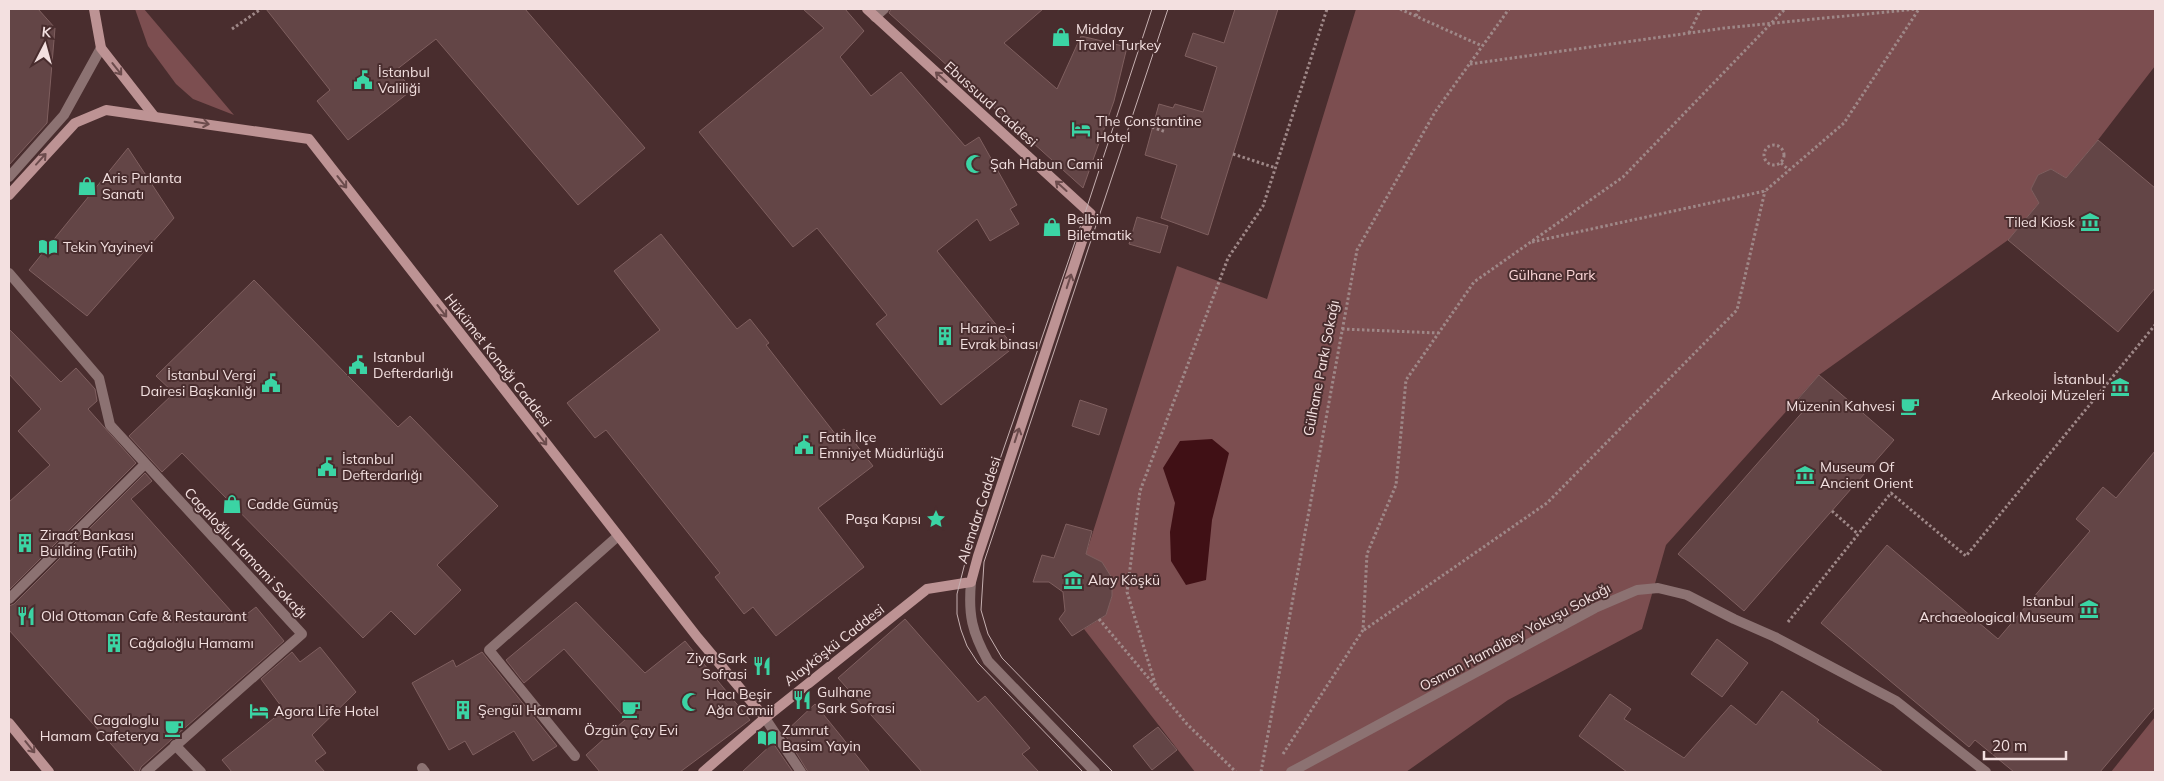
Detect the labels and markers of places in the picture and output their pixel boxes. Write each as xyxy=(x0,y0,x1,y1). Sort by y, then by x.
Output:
place label: Midday Travel Turkey xyxy=(1076,20,1162,54)
shop icon: Midday Travel Turkey xyxy=(1050,26,1072,48)
place label: İstanbul Valiliği xyxy=(378,63,430,97)
public building icon: İstanbul Valiliği xyxy=(352,69,374,91)
place label: The Constantine Hotel xyxy=(1096,112,1202,146)
hotel icon: The Constantine Hotel xyxy=(1070,118,1092,140)
mosque icon: Şah Habun Camii xyxy=(964,153,986,175)
place label: Şah Habun Camii xyxy=(990,155,1103,173)
place label: Aris Pırlanta Sanatı xyxy=(102,169,182,203)
shop icon: Aris Pırlanta Sanatı xyxy=(76,175,98,197)
place label: Belbim Biletmatik xyxy=(1067,210,1133,244)
museum icon: Tiled Kiosk xyxy=(2079,211,2101,233)
place label: Tiled Kiosk xyxy=(2006,213,2076,231)
shop icon: Belbim Biletmatik xyxy=(1041,216,1063,238)
library icon: Tekin Yayinevi xyxy=(37,236,59,258)
place label: Tekin Yayinevi xyxy=(63,238,153,256)
place label: Hazine-i Evrak binası xyxy=(960,319,1038,353)
building icon: Hazine-i Evrak binası xyxy=(934,325,956,347)
place label: Istanbul Defterdarlığı xyxy=(373,348,453,382)
public building icon: Istanbul Defterdarlığı xyxy=(347,354,369,376)
place label: İstanbul Vergi Dairesi Başkanlığı xyxy=(140,366,256,400)
place label: İstanbul Arkeoloji Müzeleri xyxy=(1991,370,2105,404)
public building icon: İstanbul Vergi Dairesi Başkanlığı xyxy=(260,372,282,394)
museum icon: İstanbul Arkeoloji Müzeleri xyxy=(2109,376,2131,398)
cafe icon: Müzenin Kahvesi xyxy=(1899,395,1921,417)
place label: Müzenin Kahvesi xyxy=(1786,397,1895,415)
place label: Fatih İlçe Emniyet Müdürlüğü xyxy=(819,428,944,462)
public building icon: Fatih İlçe Emniyet Müdürlüğü xyxy=(793,434,815,456)
place label: İstanbul Defterdarlığı xyxy=(342,450,422,484)
public building icon: İstanbul Defterdarlığı xyxy=(316,456,338,478)
place label: Museum Of Ancient Orient xyxy=(1820,458,1913,492)
museum icon: Museum Of Ancient Orient xyxy=(1794,464,1816,486)
shop icon: Cadde Gümüş xyxy=(221,493,243,515)
place label: Cadde Gümüş xyxy=(247,495,338,513)
place icon: Paşa Kapısı xyxy=(925,508,947,530)
place label: Paşa Kapısı xyxy=(846,510,921,528)
place label: Ziraat Bankası Building (Fatih) xyxy=(40,526,138,560)
building icon: Ziraat Bankası Building (Fatih) xyxy=(14,532,36,554)
museum icon: Alay Köşkü xyxy=(1062,569,1084,591)
place label: Alay Köşkü xyxy=(1088,571,1160,589)
place label: Istanbul Archaeological Museum xyxy=(1919,592,2074,626)
museum icon: Istanbul Archaeological Museum xyxy=(2078,598,2100,620)
restaurant icon: Old Ottoman Cafe & Restaurant xyxy=(15,605,37,627)
place label: Old Ottoman Cafe & Restaurant xyxy=(41,607,247,625)
building icon: Cağaloğlu Hamamı xyxy=(103,632,125,654)
place label: Cağaloğlu Hamamı xyxy=(129,634,254,652)
place label: Ziya Sark Sofrasi xyxy=(687,649,748,683)
restaurant icon: Ziya Sark Sofrasi xyxy=(751,655,773,677)
place label: Gulhane Sark Sofrasi xyxy=(817,683,895,717)
place label: Hacı Beşir Ağa Camii xyxy=(706,685,773,719)
restaurant icon: Gulhane Sark Sofrasi xyxy=(791,689,813,711)
mosque icon: Hacı Beşir Ağa Camii xyxy=(680,691,702,713)
cafe icon: Özgün Çay Evi xyxy=(620,698,642,720)
building icon: Şengül Hamamı xyxy=(452,699,474,721)
hotel icon: Agora Life Hotel xyxy=(248,700,270,722)
place label: Şengül Hamamı xyxy=(478,701,582,719)
place label: Agora Life Hotel xyxy=(274,702,379,720)
place label: Cagaloglu Hamam Cafeterya xyxy=(40,711,159,745)
cafe icon: Cagaloglu Hamam Cafeterya xyxy=(163,717,185,739)
place label: Özgün Çay Evi xyxy=(584,721,678,739)
place label: Zumrut Basim Yayin xyxy=(782,721,861,755)
library icon: Zumrut Basim Yayin xyxy=(756,727,778,749)

